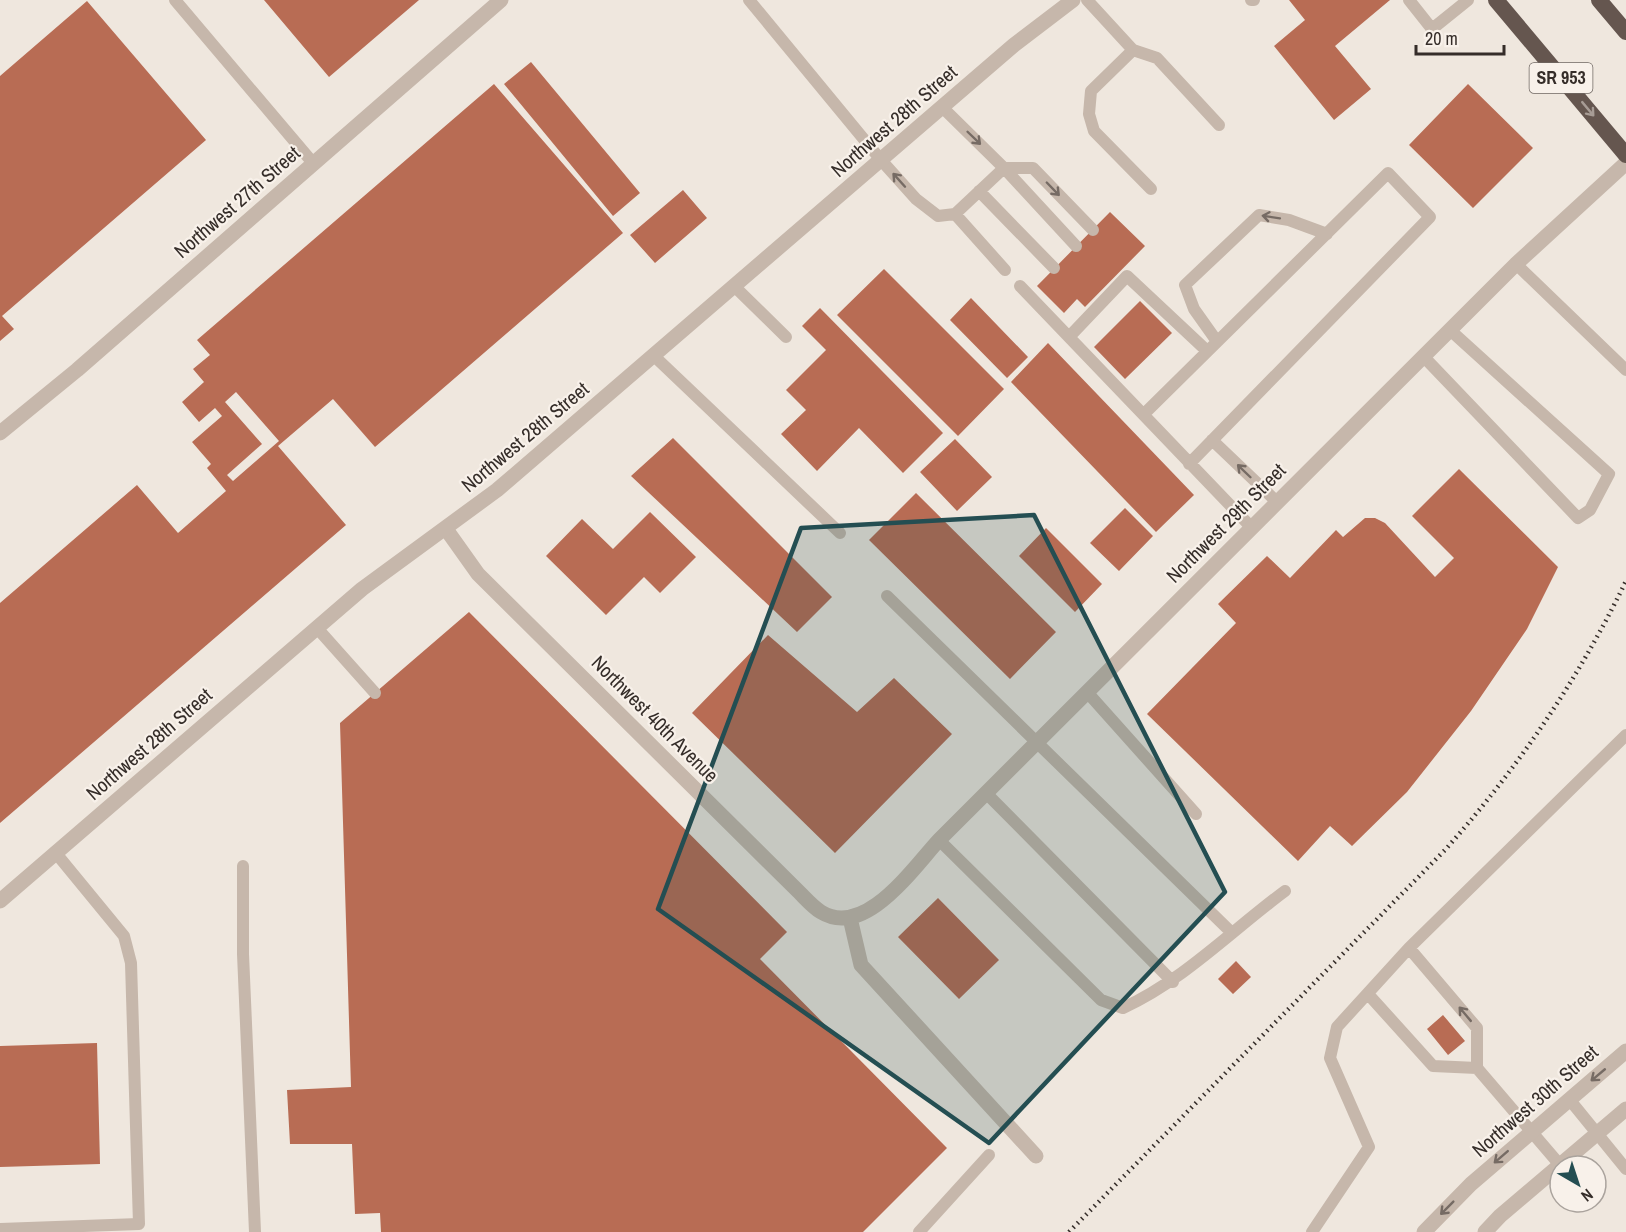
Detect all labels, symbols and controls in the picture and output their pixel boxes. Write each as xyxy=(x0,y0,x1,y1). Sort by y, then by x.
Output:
scale bar xyxy=(1416,18,1504,56)
text: 20 m xyxy=(1425,26,1458,51)
street label: Northwest 28th Street xyxy=(825,58,963,183)
road number: SR 953 xyxy=(1530,63,1592,93)
one-way arrow xyxy=(1581,101,1594,117)
one-way arrow xyxy=(966,130,981,145)
street label: Northwest 27th Street xyxy=(168,139,306,264)
one-way arrow xyxy=(892,172,906,187)
one-way arrow xyxy=(1046,181,1060,196)
one-way arrow xyxy=(1262,211,1282,222)
street label: Northwest 28th Street xyxy=(455,375,594,498)
street label: Northwest 29th Street xyxy=(1160,457,1292,588)
one-way arrow xyxy=(1237,464,1252,478)
street label: Northwest 40th Avenue xyxy=(586,649,725,788)
street label: Northwest 28th Street xyxy=(80,681,218,806)
one-way arrow xyxy=(1458,1007,1472,1022)
street label: Northwest 30th Street xyxy=(1466,1038,1604,1163)
one-way arrow xyxy=(1591,1068,1606,1082)
one-way arrow xyxy=(1494,1150,1509,1164)
north arrow xyxy=(1548,1154,1608,1214)
text: N xyxy=(1577,1184,1598,1207)
one-way arrow xyxy=(1440,1200,1455,1215)

